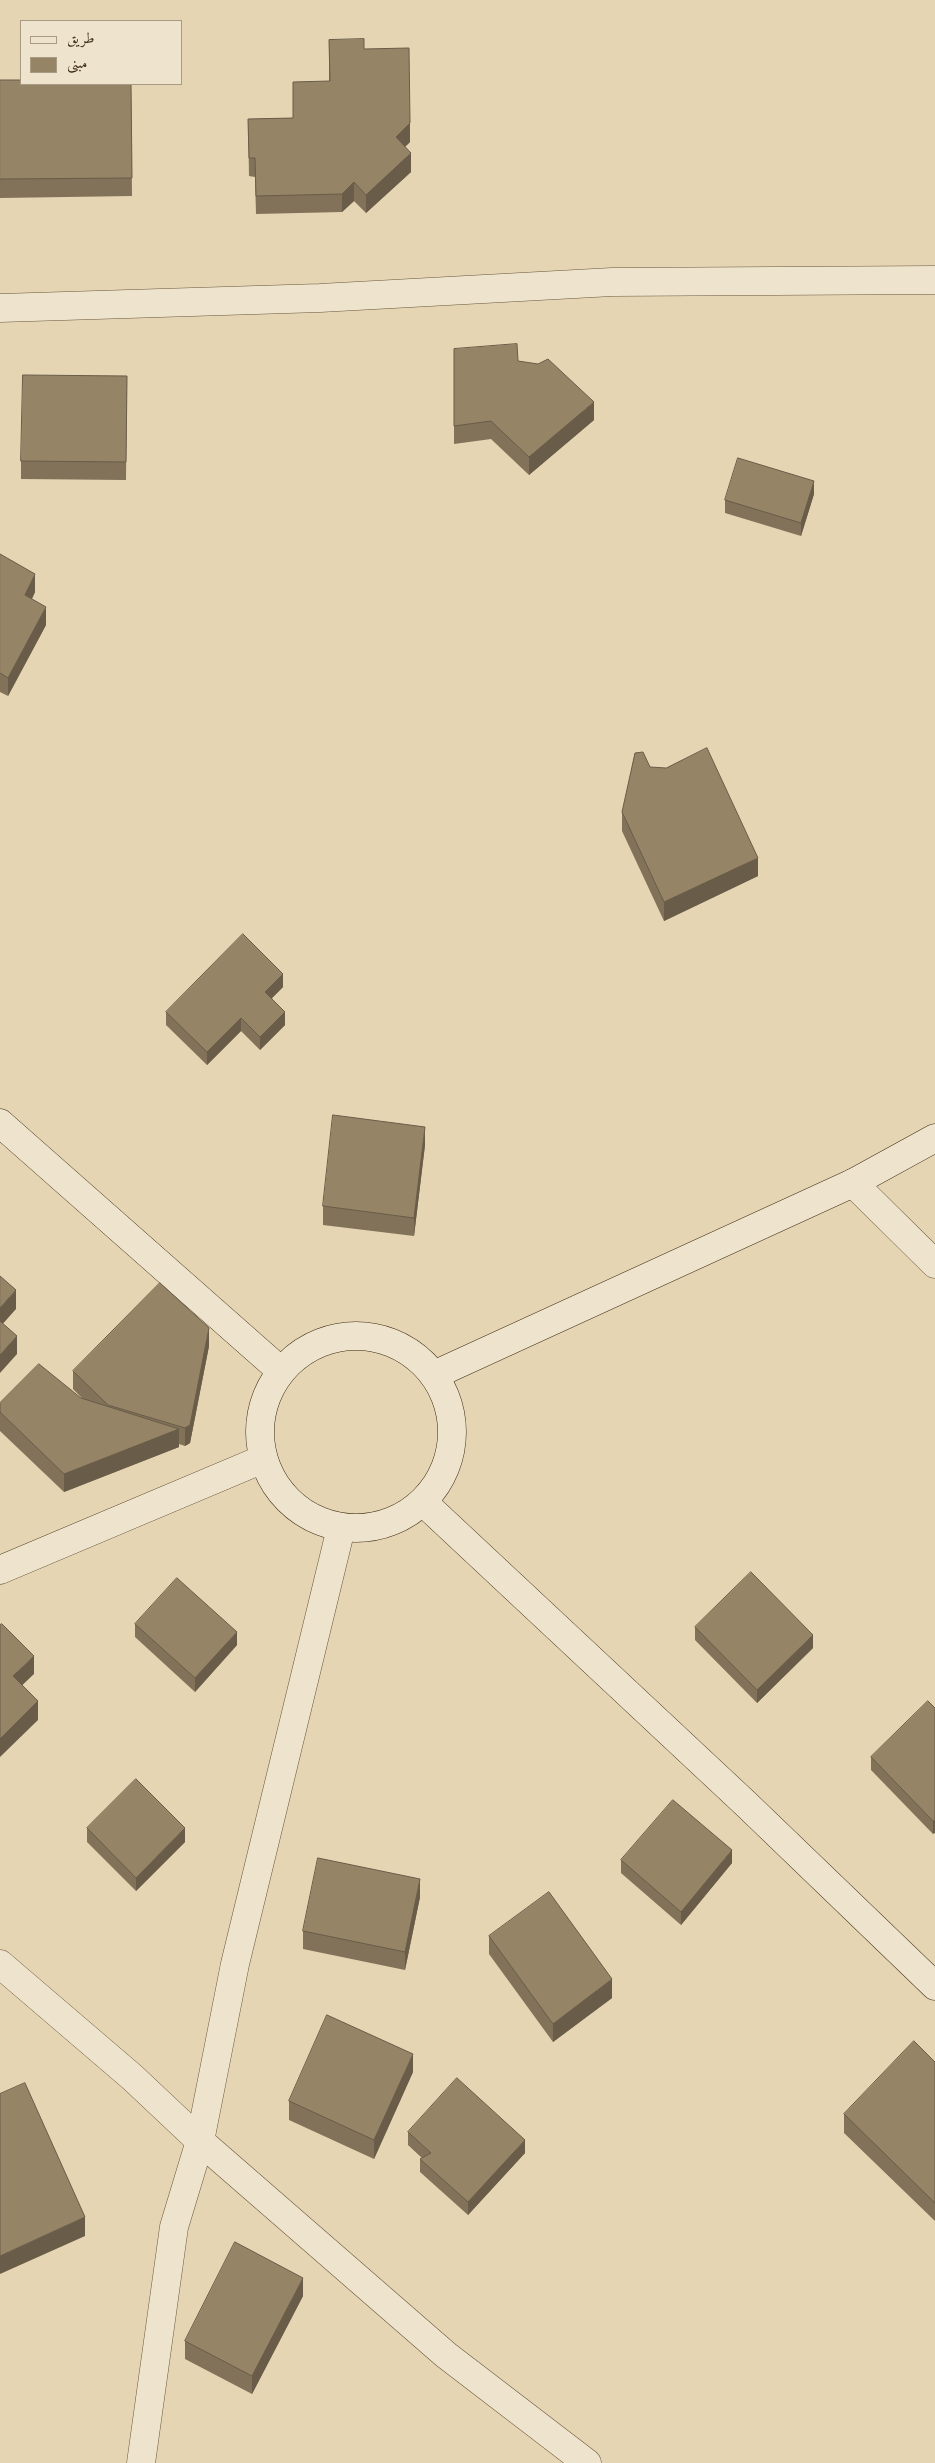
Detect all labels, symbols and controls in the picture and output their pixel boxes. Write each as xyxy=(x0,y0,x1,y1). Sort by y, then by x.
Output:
legend xyxy=(20,20,182,85)
text: طريق xyxy=(67,29,94,48)
text: مبنى xyxy=(67,54,87,73)

